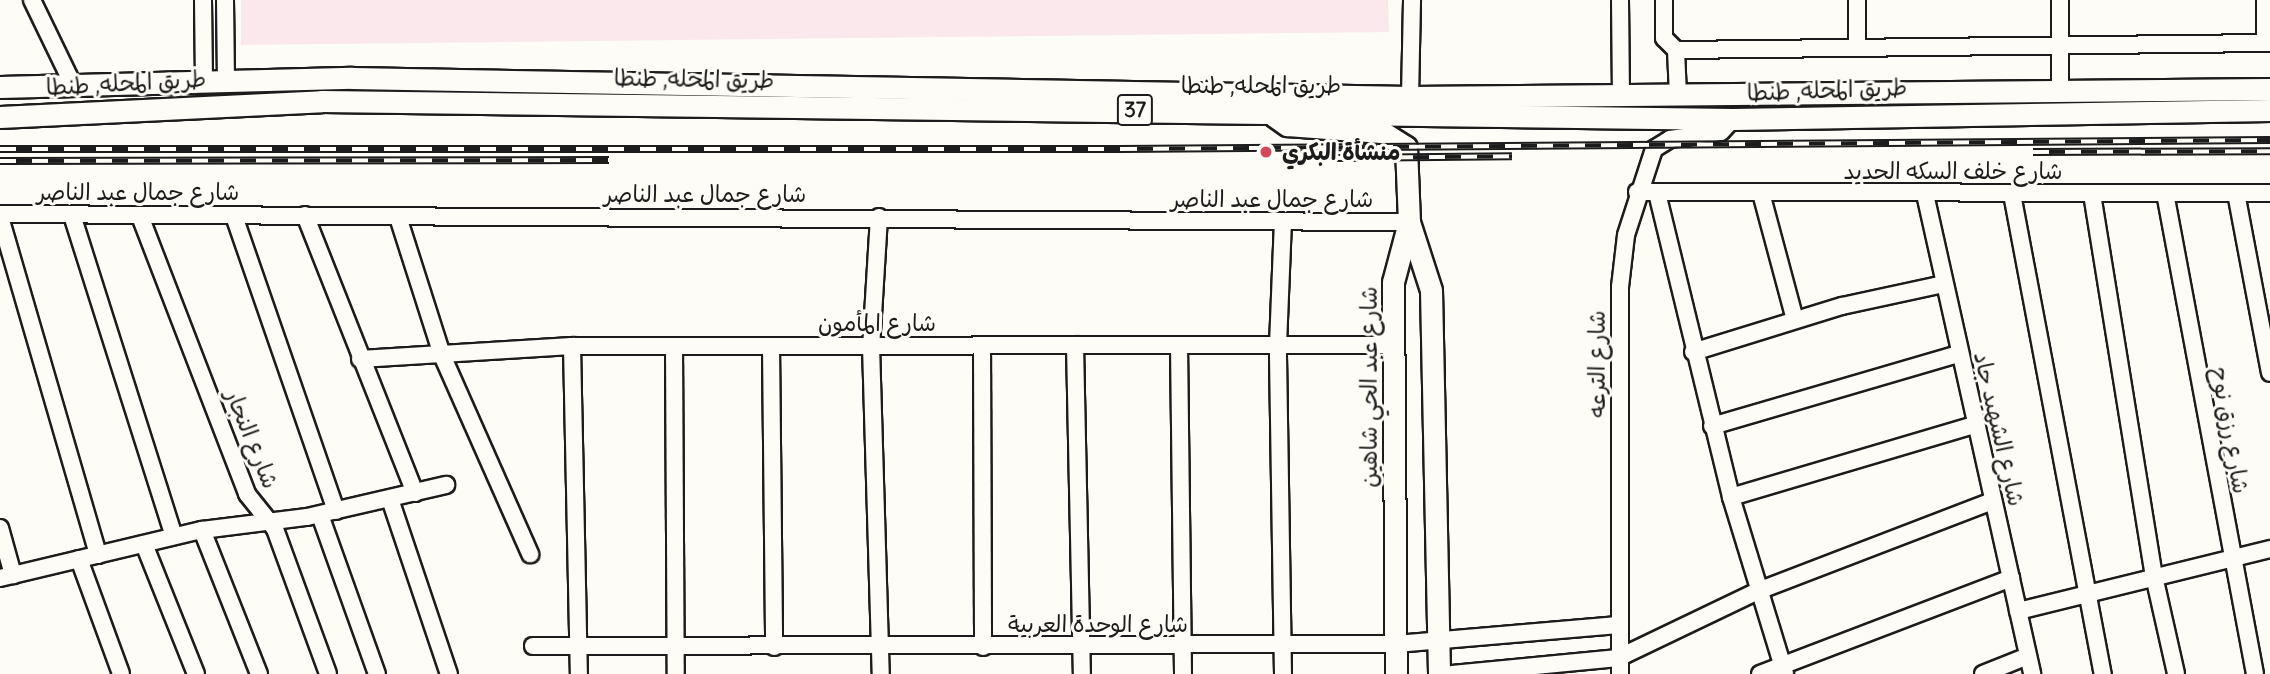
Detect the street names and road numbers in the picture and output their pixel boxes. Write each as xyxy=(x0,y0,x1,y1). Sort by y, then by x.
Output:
street label: طريق المحله, طنطا xyxy=(614,64,774,94)
street label: طريق المحله, طنطا xyxy=(45,65,207,101)
street label: طريق المحله, طنطا xyxy=(1181,71,1341,99)
street label: طريق المحله, طنطا xyxy=(1746,73,1908,107)
road number: 37 xyxy=(1116,92,1154,128)
street label: شارع خلف السكه الحديد xyxy=(1843,157,2063,185)
street label: شارع جمال عبد الناصر xyxy=(37,178,239,206)
street label: شارع جمال عبد الناصر xyxy=(604,180,806,208)
street label: شارع جمال عبد الناصر xyxy=(1171,185,1373,213)
street label: شارع عبد الحي شاهين xyxy=(1355,286,1383,488)
street label: شارع المأمون xyxy=(818,309,936,337)
street label: شارع الترعه xyxy=(1583,310,1611,418)
street label: شارع الشهيد جاد xyxy=(1968,349,2030,509)
street label: شارع رزق نوح xyxy=(2205,364,2255,496)
street label: شارع النجار xyxy=(220,385,284,493)
street label: شارع الوحدة العربية xyxy=(1008,610,1188,638)

